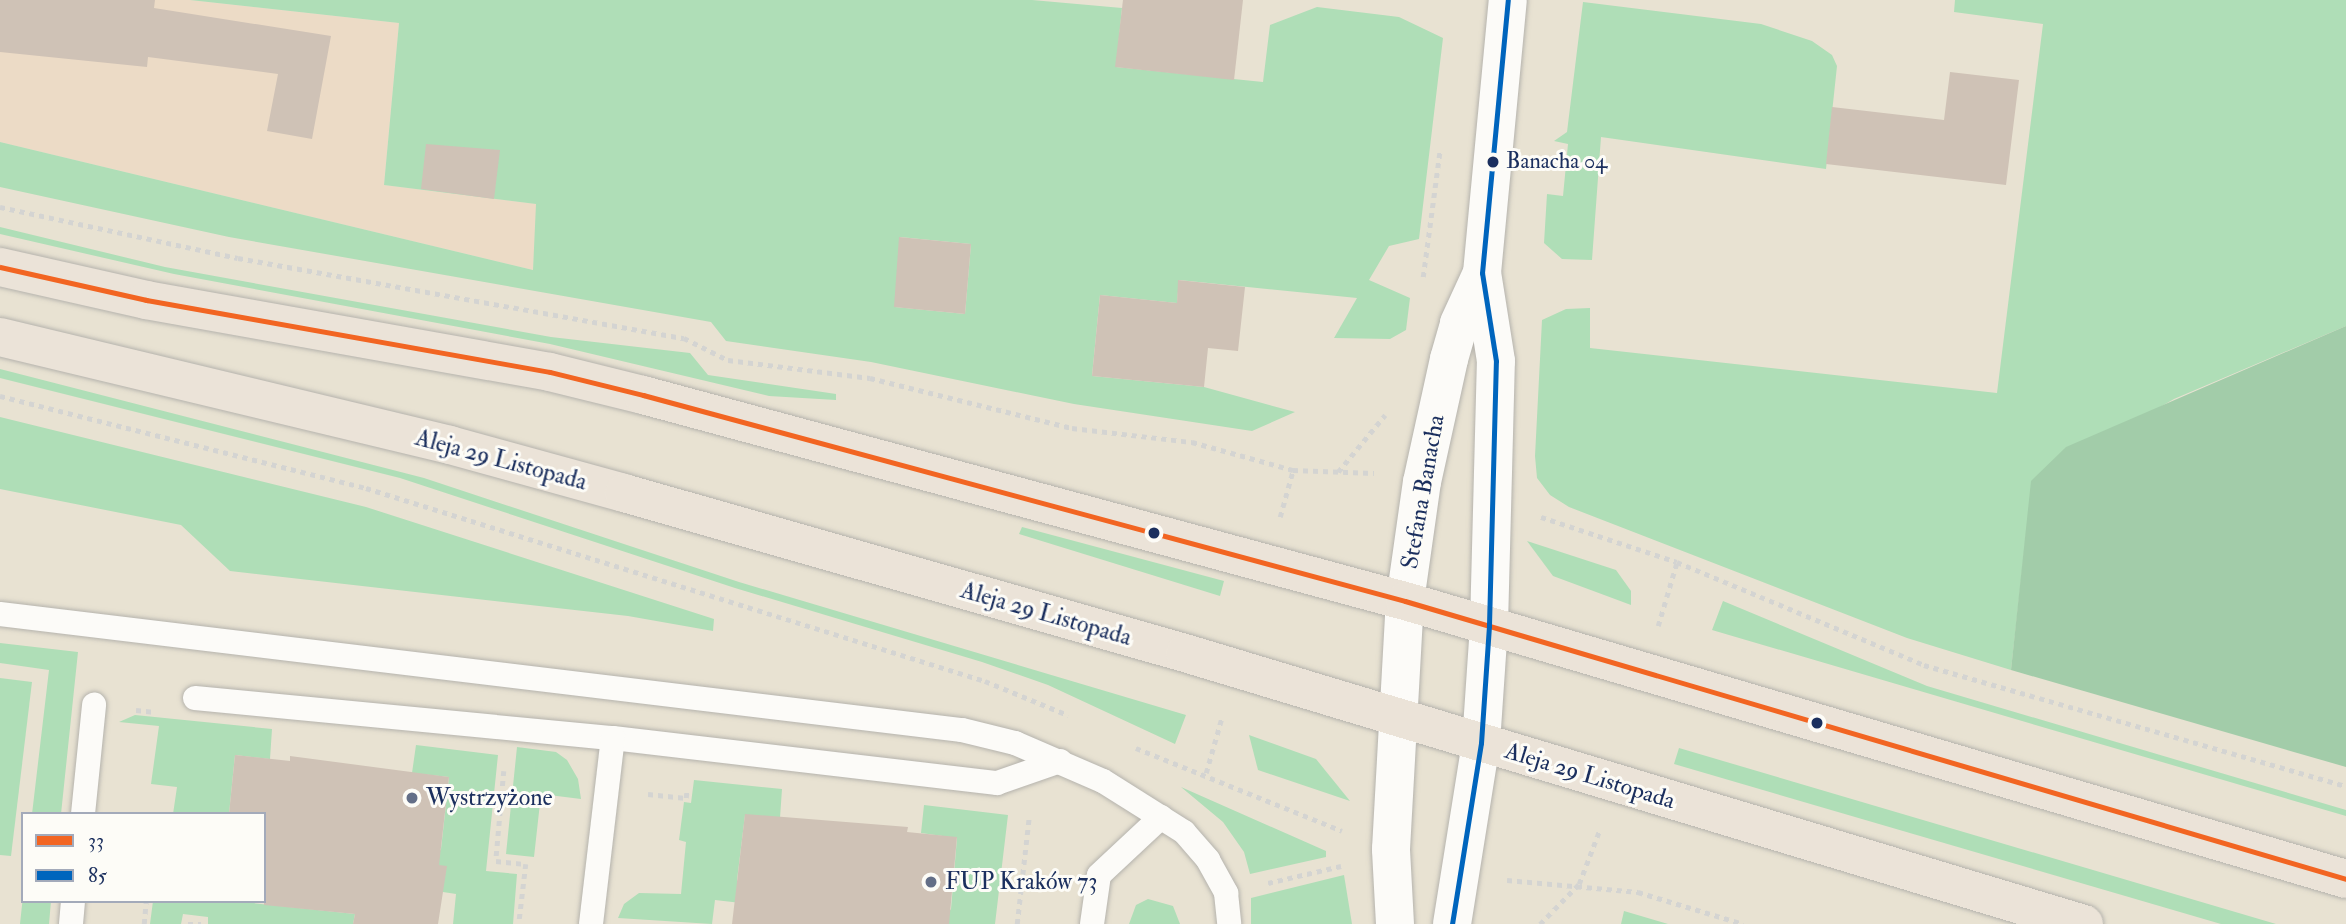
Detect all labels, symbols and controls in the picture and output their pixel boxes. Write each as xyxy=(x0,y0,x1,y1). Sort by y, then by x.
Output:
place label: Banacha 04 xyxy=(1506,149,1607,175)
marker: Banacha 04 xyxy=(1486,155,1500,169)
street label: Stefana Banacha xyxy=(1395,413,1451,571)
street label: Aleja 29 Listopada xyxy=(412,423,590,497)
unlabelled marker xyxy=(1147,526,1161,540)
street label: Aleja 29 Listopada xyxy=(957,576,1135,652)
unlabelled marker xyxy=(1810,716,1824,730)
street label: Aleja 29 Listopada xyxy=(1502,736,1678,816)
place label: Wystrzyżone xyxy=(426,784,553,812)
marker: Wystrzyżone xyxy=(404,790,420,806)
legend xyxy=(21,812,266,903)
text: 33 xyxy=(88,827,104,854)
text: 85 xyxy=(88,862,107,889)
place label: FUP Kraków 73 xyxy=(945,868,1097,896)
marker: FUP Kraków 73 xyxy=(923,874,939,890)

